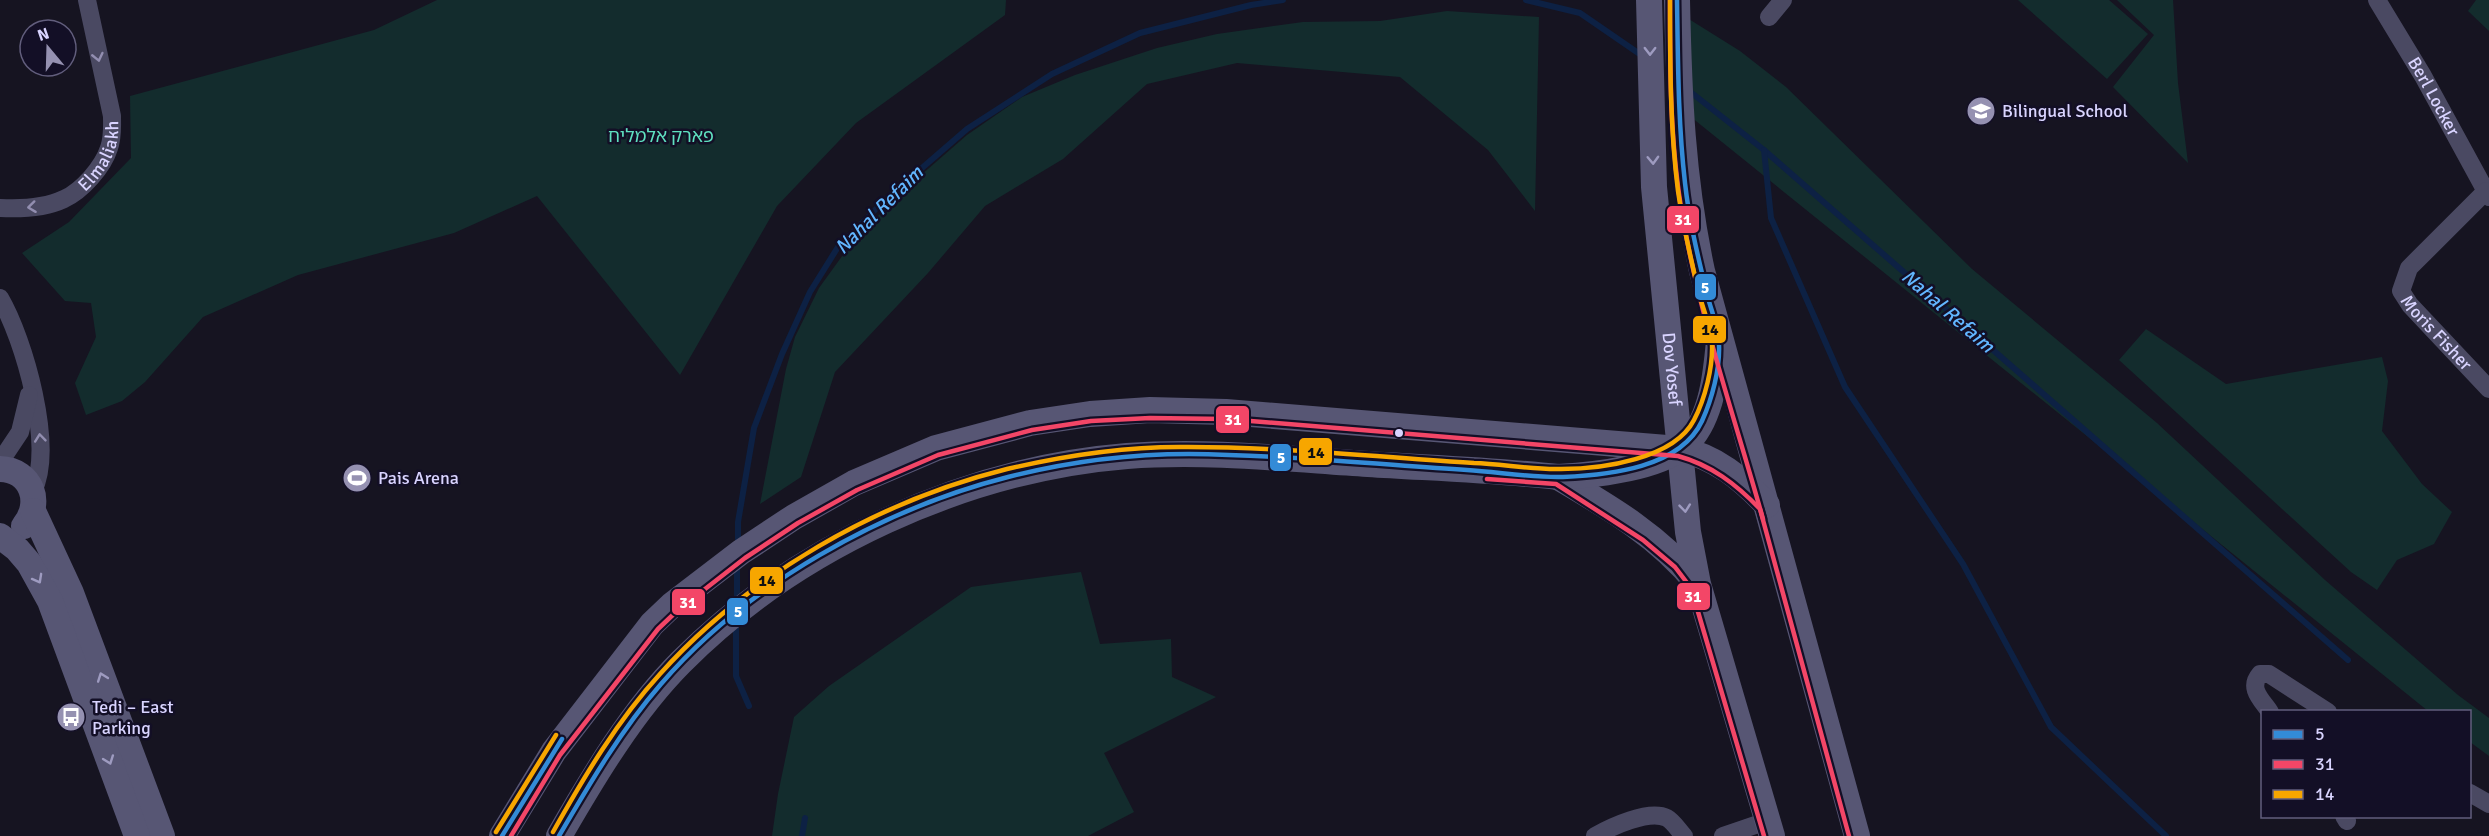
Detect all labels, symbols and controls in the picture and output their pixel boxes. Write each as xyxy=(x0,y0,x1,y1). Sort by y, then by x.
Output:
north arrow xyxy=(18,18,78,78)
text: N xyxy=(35,23,52,46)
one-way arrow xyxy=(1644,46,1656,55)
one-way arrow xyxy=(91,52,104,62)
street label: Berl Locker xyxy=(2403,53,2465,140)
school or university icon: Bilingual School xyxy=(1965,95,1997,127)
place label: Bilingual School xyxy=(2002,100,2128,122)
street label: Elmaliakh xyxy=(73,121,123,196)
park label: פארק אלמליח xyxy=(608,125,714,147)
one-way arrow xyxy=(1646,156,1659,165)
water label: Nahal Refaim xyxy=(829,160,929,260)
one-way arrow xyxy=(27,200,37,212)
line badge: 31 xyxy=(1666,205,1700,234)
text: 31 xyxy=(1674,210,1692,230)
water label: Nahal Refaim xyxy=(1896,264,2000,359)
line badge: 5 xyxy=(1694,273,1717,301)
text: 5 xyxy=(1701,278,1709,298)
street label: Moris Fisher xyxy=(2396,291,2477,375)
line badge: 14 xyxy=(1692,315,1727,344)
text: 14 xyxy=(1701,320,1719,340)
street label: Dov Yosef xyxy=(1657,331,1687,408)
line badge: 31 xyxy=(1215,405,1250,434)
text: 31 xyxy=(1224,410,1242,430)
unlabelled marker xyxy=(1393,427,1405,439)
one-way arrow xyxy=(34,433,47,443)
line badge: 14 xyxy=(1298,437,1333,466)
line badge: 5 xyxy=(1269,443,1292,472)
text: 14 xyxy=(1307,443,1325,463)
text: 5 xyxy=(1277,448,1285,468)
sports icon: Pais Arena xyxy=(341,462,373,494)
place label: Pais Arena xyxy=(378,467,459,489)
one-way arrow xyxy=(1678,503,1691,512)
line badge: 14 xyxy=(749,566,784,595)
text: 14 xyxy=(758,571,776,591)
one-way arrow xyxy=(31,573,42,583)
line badge: 31 xyxy=(1676,582,1711,611)
text: 31 xyxy=(1684,587,1702,607)
line badge: 31 xyxy=(671,588,706,616)
text: 31 xyxy=(679,593,697,613)
line badge: 5 xyxy=(726,597,749,626)
text: 5 xyxy=(734,602,742,622)
one-way arrow xyxy=(97,673,110,683)
place label: Tedi – East Parking xyxy=(92,696,174,739)
bus stop icon: Tedi – East Parking xyxy=(55,701,87,733)
legend xyxy=(2261,710,2471,818)
text: 5 xyxy=(2315,723,2325,745)
text: 31 xyxy=(2315,753,2334,775)
one-way arrow xyxy=(101,755,114,765)
text: 14 xyxy=(2315,783,2335,805)

